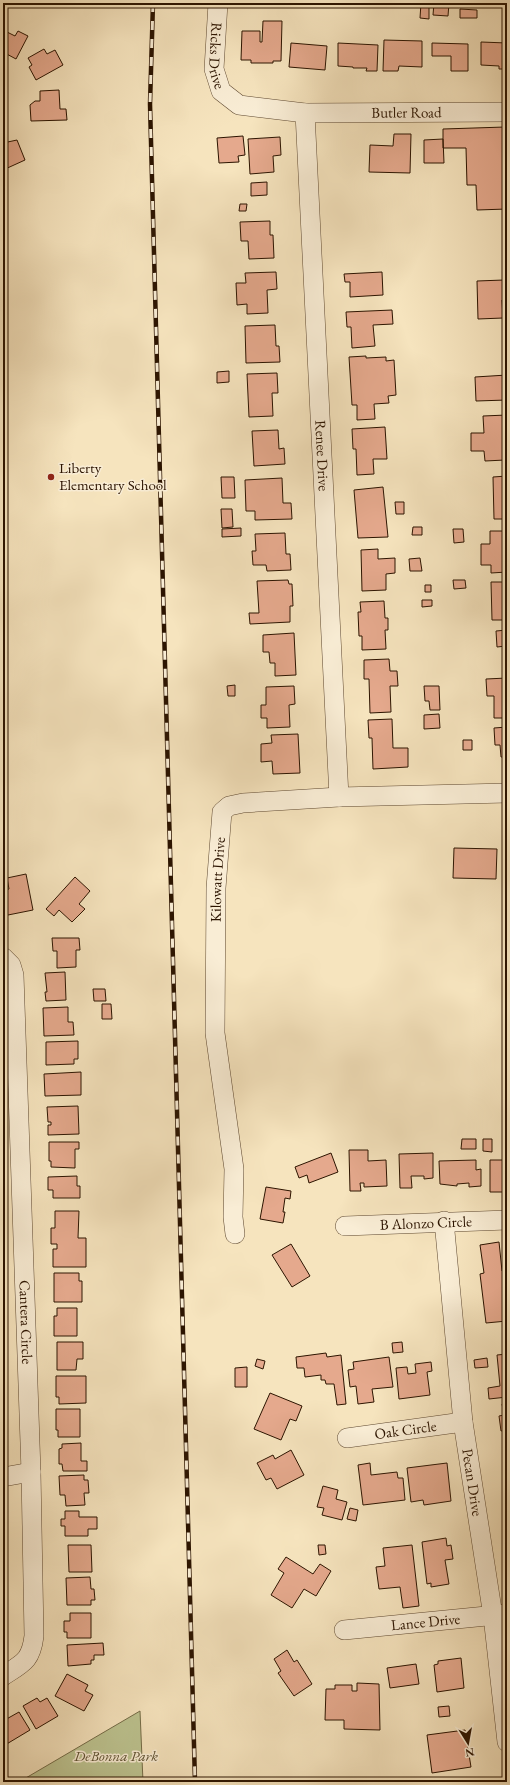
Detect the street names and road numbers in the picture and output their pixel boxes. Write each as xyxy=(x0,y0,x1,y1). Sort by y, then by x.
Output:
street label: Ricks Drive xyxy=(205,22,230,92)
street label: Butler Road xyxy=(371,102,442,122)
street label: Renee Drive xyxy=(311,420,334,492)
street label: Kilowatt Drive xyxy=(206,836,229,922)
street label: B Alonzo Circle xyxy=(379,1211,473,1234)
street label: Cantera Circle xyxy=(15,1280,37,1365)
street label: Oak Circle xyxy=(373,1416,438,1443)
street label: Pecan Drive xyxy=(458,1447,487,1518)
street label: Lance Drive xyxy=(390,1609,461,1634)

